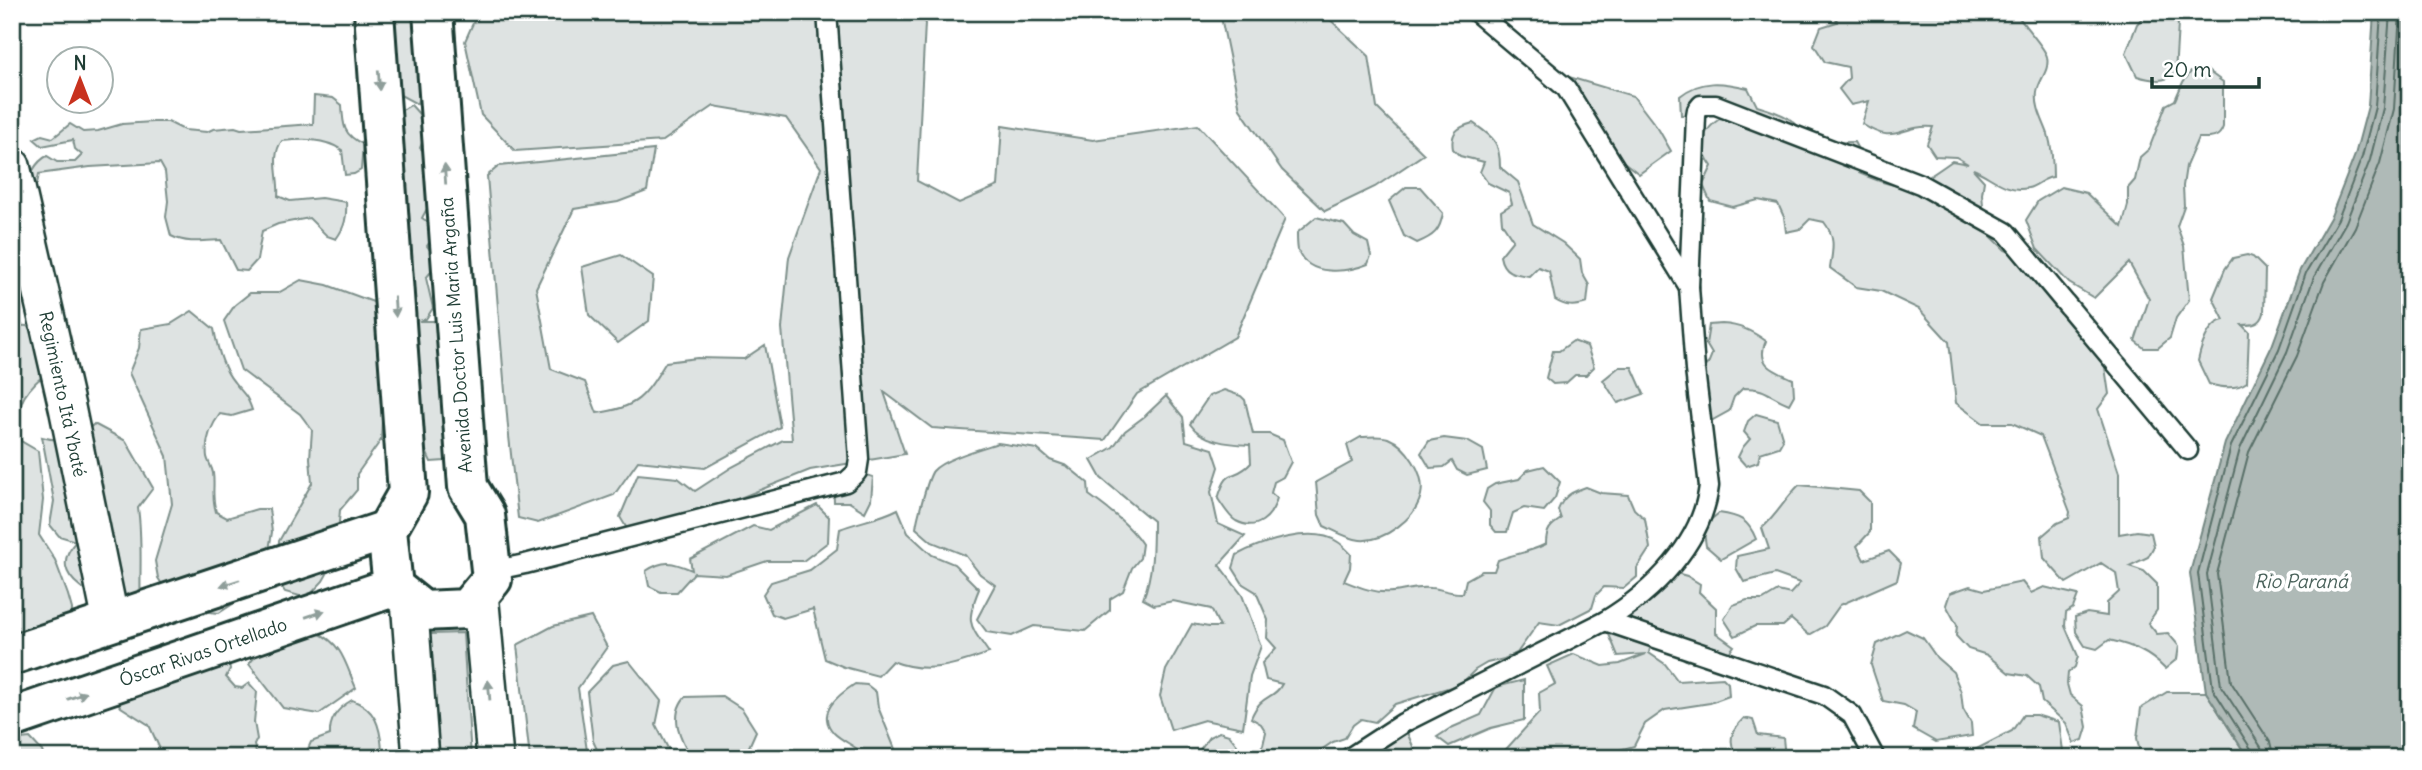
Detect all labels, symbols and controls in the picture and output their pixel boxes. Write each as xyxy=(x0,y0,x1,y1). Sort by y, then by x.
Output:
north arrow xyxy=(46,46,116,116)
scale bar xyxy=(2152,46,2259,90)
text: N xyxy=(73,51,87,75)
text: 20 m xyxy=(2163,56,2212,83)
one-way arrow xyxy=(374,70,385,92)
one-way arrow xyxy=(439,163,450,185)
street label: Avenida Doctor Luis Maria Argaña xyxy=(435,196,477,474)
one-way arrow xyxy=(390,296,401,318)
street label: Regimiento Itá Ybaté xyxy=(34,309,92,479)
water label: Rio Paraná xyxy=(2254,569,2349,593)
one-way arrow xyxy=(219,578,240,588)
one-way arrow xyxy=(305,608,326,618)
street label: Óscar Rivas Ortellado xyxy=(116,613,290,691)
one-way arrow xyxy=(483,679,494,701)
one-way arrow xyxy=(66,690,87,701)

